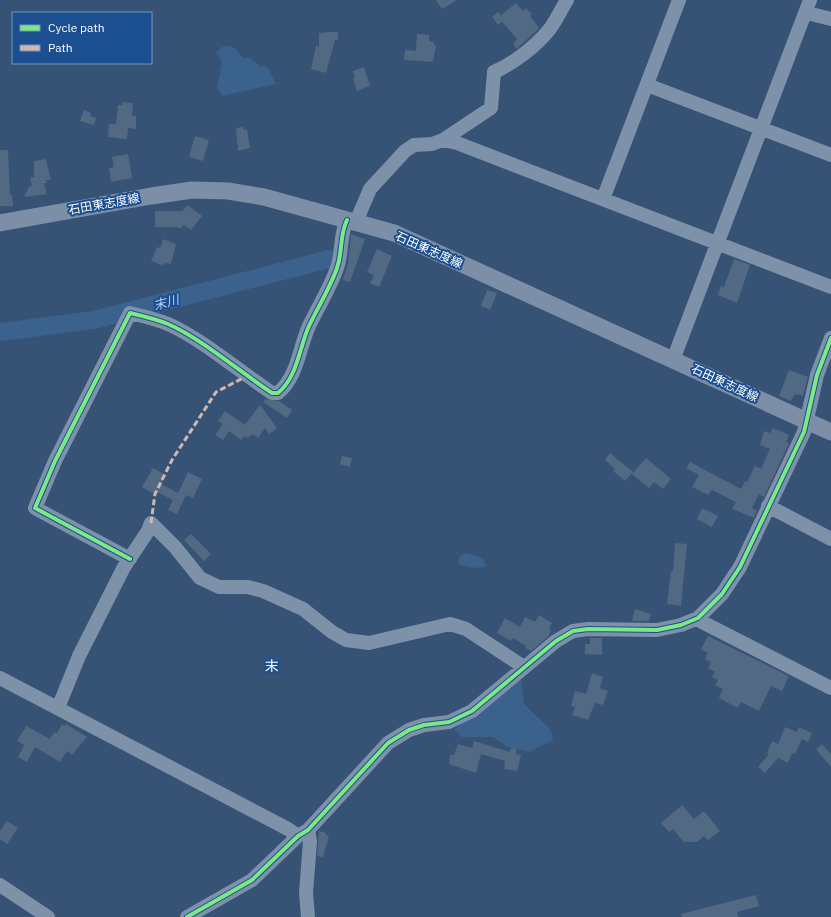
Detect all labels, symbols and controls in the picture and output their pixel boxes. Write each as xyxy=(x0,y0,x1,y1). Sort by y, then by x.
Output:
legend xyxy=(12,12,152,64)
text: Cycle path xyxy=(48,20,105,35)
text: Path xyxy=(48,40,73,55)
street label: 石田東志度線 xyxy=(67,190,141,217)
street label: 石田東志度線 xyxy=(393,228,465,271)
water label: 末川 xyxy=(151,290,183,314)
street label: 石田東志度線 xyxy=(689,361,761,405)
district label: 末 xyxy=(265,657,279,675)

